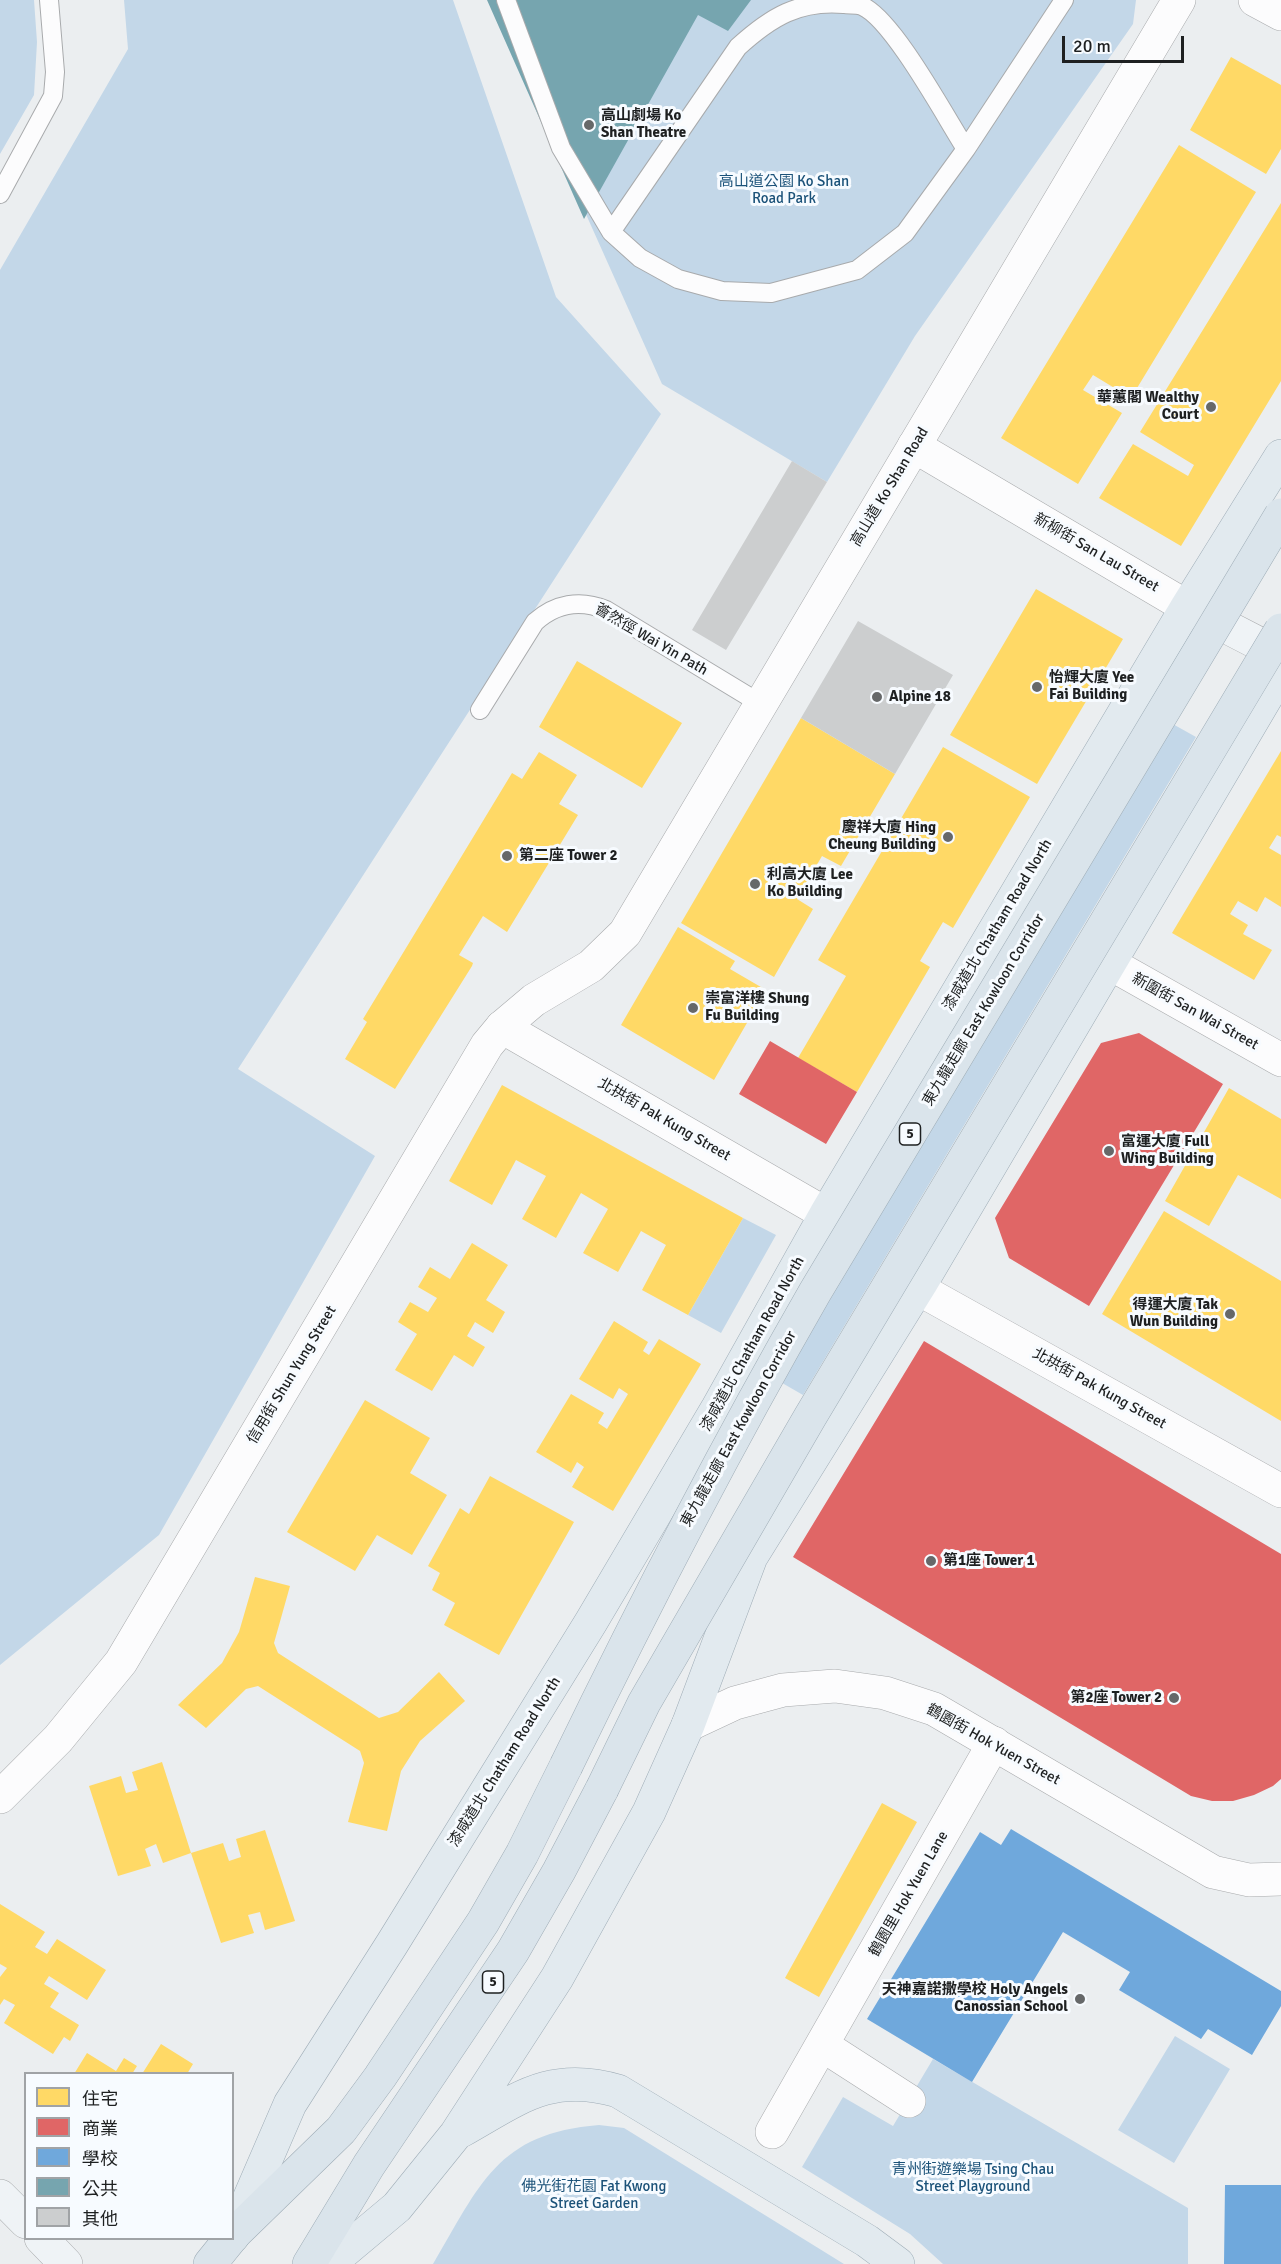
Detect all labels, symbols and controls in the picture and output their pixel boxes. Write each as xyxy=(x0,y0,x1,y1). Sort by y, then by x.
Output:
scale bar xyxy=(1065,24,1186,62)
text: 20 m xyxy=(1073,35,1111,57)
place label: 高山劇場 Ko Shan Theatre xyxy=(601,107,686,142)
marker: 高山劇場 Ko Shan Theatre xyxy=(582,118,596,132)
park label: 高山道公園 Ko Shan Road Park xyxy=(719,173,849,208)
place label: 華蕙閣 Wealthy Court xyxy=(1097,389,1199,424)
marker: 華蕙閣 Wealthy Court xyxy=(1204,400,1218,414)
street label: 高山道 Ko Shan Road xyxy=(847,424,933,550)
street label: 新柳街 San Lau Street xyxy=(1030,510,1162,596)
street label: 薈然徑 Wai Yin Path xyxy=(591,600,711,680)
place label: 怡輝大廈 Yee Fai Building xyxy=(1049,669,1134,704)
marker: 怡輝大廈 Yee Fai Building xyxy=(1030,680,1044,694)
place label: Alpine 18 xyxy=(889,688,951,706)
marker: Alpine 18 xyxy=(870,690,884,704)
place label: 慶祥大廈 Hing Cheung Building xyxy=(828,819,936,854)
marker: 慶祥大廈 Hing Cheung Building xyxy=(941,830,955,844)
street label: 漆咸道北 Chatham Road North xyxy=(940,836,1056,1014)
place label: 第二座 Tower 2 xyxy=(519,847,617,865)
marker: 第二座 Tower 2 xyxy=(500,849,514,863)
place label: 利高大廈 Lee Ko Building xyxy=(767,866,853,901)
marker: 利高大廈 Lee Ko Building xyxy=(748,877,762,891)
street label: 東九龍走廊 East Kowloon Corridor xyxy=(919,911,1049,1109)
street label: 新圍街 San Wai Street xyxy=(1129,970,1261,1054)
place label: 崇富洋樓 Shung Fu Building xyxy=(705,990,809,1025)
marker: 崇富洋樓 Shung Fu Building xyxy=(686,1001,700,1015)
street label: 北拱街 Pak Kung Street xyxy=(594,1075,734,1165)
road number: 5 xyxy=(900,1123,920,1145)
place label: 富運大廈 Full Wing Building xyxy=(1121,1133,1214,1168)
marker: 富運大廈 Full Wing Building xyxy=(1102,1144,1116,1158)
street label: 漆咸道北 Chatham Road North xyxy=(697,1254,809,1434)
place label: 得運大廈 Tak Wun Building xyxy=(1130,1296,1218,1331)
street label: 信用街 Shun Yung Street xyxy=(244,1303,340,1447)
marker: 得運大廈 Tak Wun Building xyxy=(1223,1307,1237,1321)
street label: 東九龍走廊 East Kowloon Corridor xyxy=(677,1328,801,1530)
street label: 北拱街 Pak Kung Street xyxy=(1029,1345,1169,1433)
place label: 第1座 Tower 1 xyxy=(943,1552,1035,1570)
marker: 第1座 Tower 1 xyxy=(924,1554,938,1568)
street label: 漆咸道北 Chatham Road North xyxy=(445,1674,565,1850)
place label: 第2座 Tower 2 xyxy=(1070,1689,1162,1707)
marker: 第2座 Tower 2 xyxy=(1167,1691,1181,1705)
street label: 鶴園街 Hok Yuen Street xyxy=(923,1701,1063,1789)
street label: 鶴園里 Hok Yuen Lane xyxy=(866,1828,952,1960)
road number: 5 xyxy=(482,1971,504,1993)
place label: 天神嘉諾撒學校 Holy Angels Canossian School xyxy=(882,1981,1068,2016)
marker: 天神嘉諾撒學校 Holy Angels Canossian School xyxy=(1073,1992,1087,2006)
legend xyxy=(24,2072,234,2240)
text: 住宅 xyxy=(82,2088,118,2110)
text: 商業 xyxy=(82,2118,118,2140)
text: 學校 xyxy=(82,2148,118,2170)
park label: 青州街遊樂場 Tsing Chau Street Playground xyxy=(892,2161,1054,2196)
text: 公共 xyxy=(82,2178,118,2200)
park label: 佛光街花園 Fat Kwong Street Garden xyxy=(522,2178,666,2213)
text: 其他 xyxy=(82,2208,118,2230)

